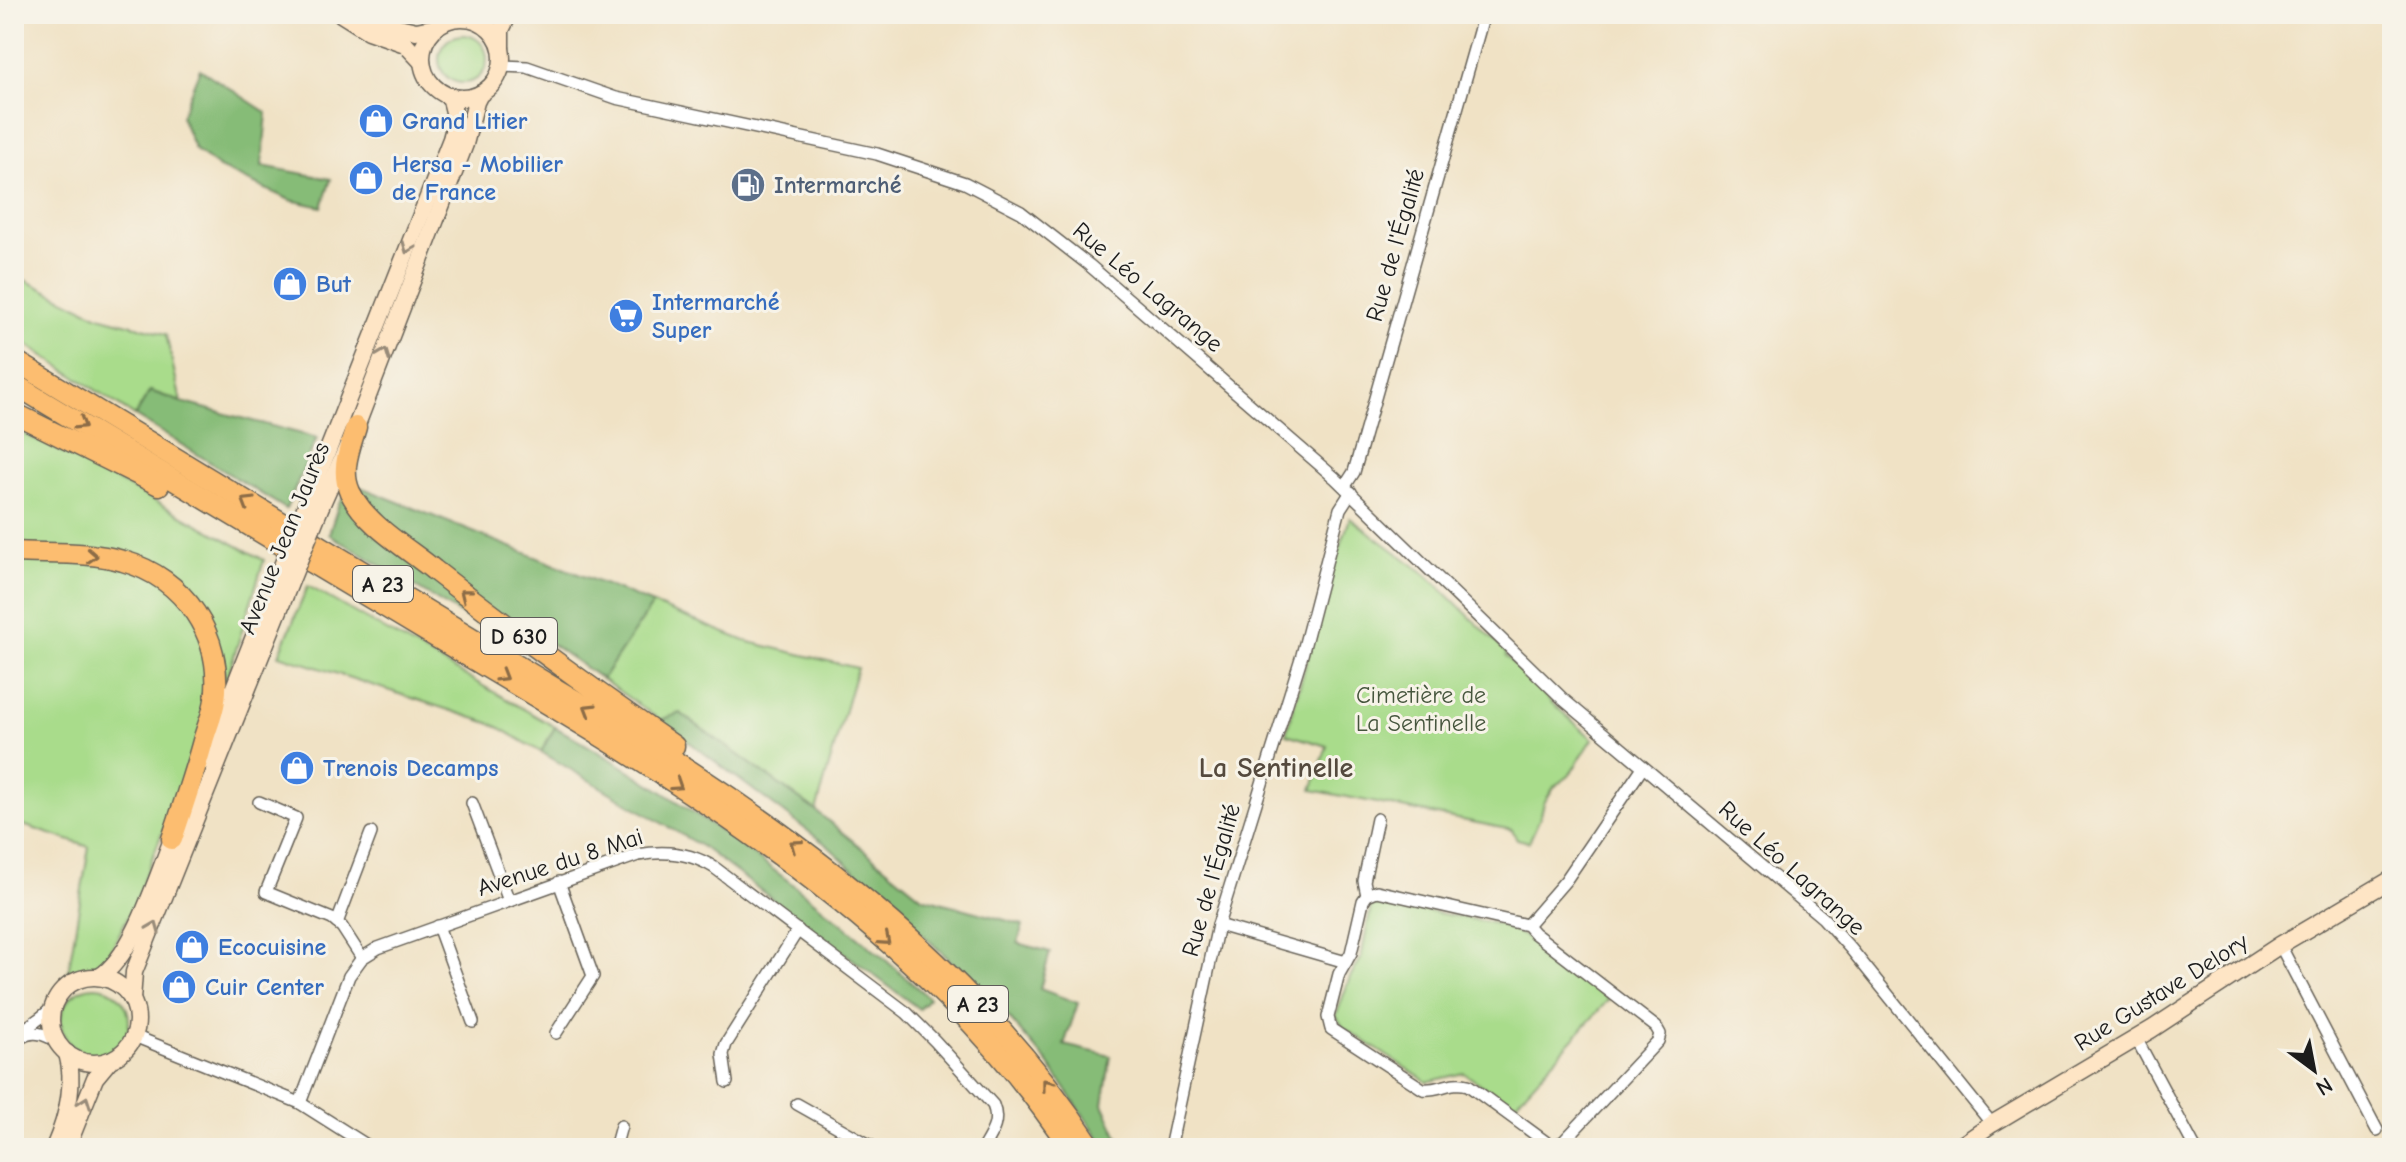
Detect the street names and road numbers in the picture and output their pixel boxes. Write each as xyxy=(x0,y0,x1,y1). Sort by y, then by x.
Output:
street label: Rue de l'Égalité xyxy=(1360,165,1430,325)
street label: Rue Léo Lagrange xyxy=(1067,216,1229,358)
street label: Avenue Jean Jaurès xyxy=(233,438,335,638)
road number: A 23 xyxy=(353,566,413,602)
road number: D 630 xyxy=(481,618,557,654)
street label: Rue Léo Lagrange xyxy=(1713,795,1871,941)
street label: Rue de l'Égalité xyxy=(1176,800,1246,960)
street label: Avenue du 8 Mai xyxy=(474,822,646,902)
street label: Rue Gustave Delory xyxy=(2069,927,2253,1057)
road number: A 23 xyxy=(948,986,1008,1022)

